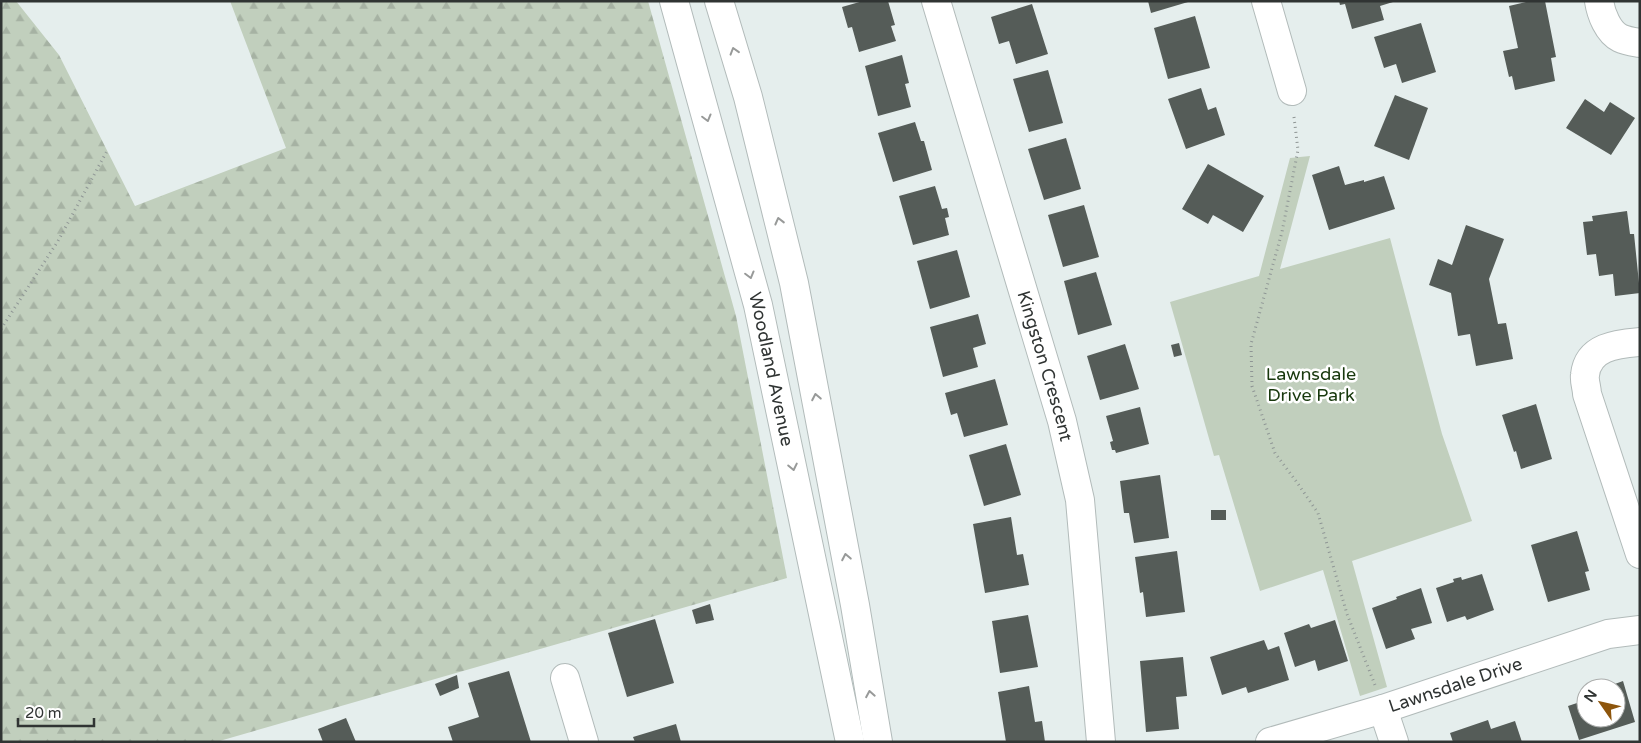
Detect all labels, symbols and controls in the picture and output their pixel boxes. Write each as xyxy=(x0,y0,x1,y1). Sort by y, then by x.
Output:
one-way arrow xyxy=(729,47,739,55)
one-way arrow xyxy=(701,113,711,122)
one-way arrow xyxy=(774,218,784,226)
one-way arrow xyxy=(744,270,754,278)
street label: Kingston Crescent xyxy=(1013,288,1077,444)
street label: Woodland Avenue xyxy=(744,290,798,448)
park label: Lawnsdale Drive Park xyxy=(1266,363,1356,406)
one-way arrow xyxy=(811,393,822,402)
one-way arrow xyxy=(787,463,797,472)
one-way arrow xyxy=(842,553,852,561)
street label: Lawnsdale Drive xyxy=(1386,652,1525,717)
north arrow xyxy=(1576,678,1626,728)
text: N xyxy=(1580,687,1601,705)
one-way arrow xyxy=(866,689,876,698)
scale bar xyxy=(18,696,94,728)
text: 20 m xyxy=(25,704,62,722)

